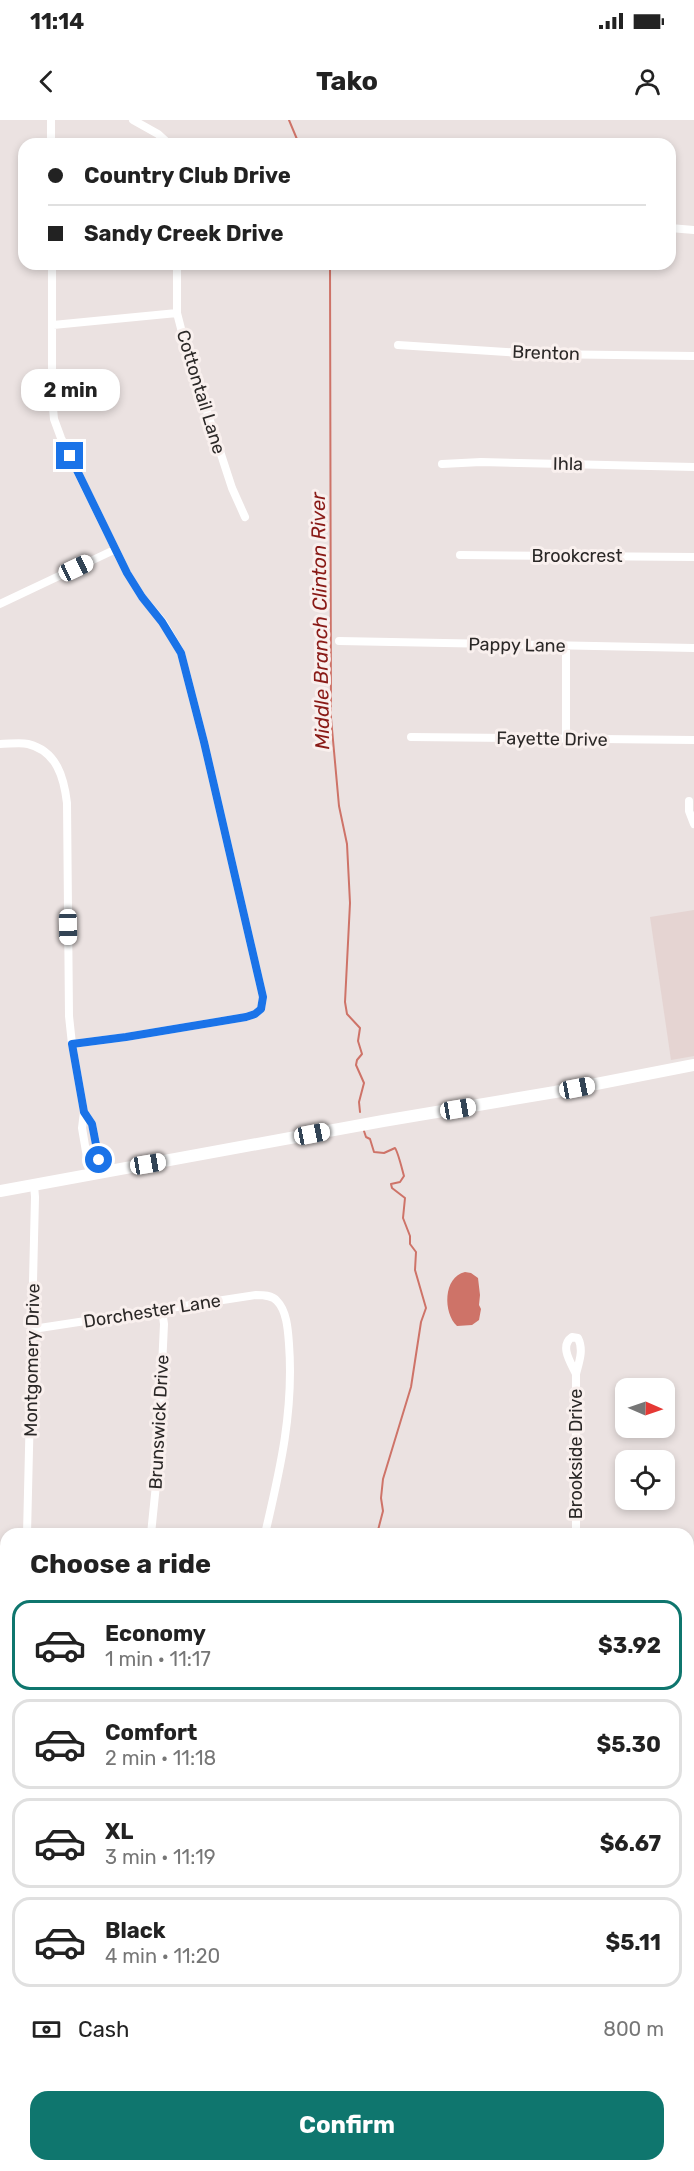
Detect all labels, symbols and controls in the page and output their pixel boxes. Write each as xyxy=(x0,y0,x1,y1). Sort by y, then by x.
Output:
text: 11:14 xyxy=(30,8,84,35)
icon: back xyxy=(30,65,63,98)
text: Tako xyxy=(316,65,378,97)
icon: person xyxy=(631,65,664,98)
text: Country Club Drive xyxy=(84,162,291,189)
text: Sandy Creek Drive xyxy=(84,220,284,247)
street label: Cottontail Lane xyxy=(172,327,230,457)
street label: Brenton xyxy=(512,341,580,365)
callout: 2 min xyxy=(20,369,119,411)
text: 2 min xyxy=(43,378,98,402)
route end xyxy=(56,442,83,469)
street label: Ihla xyxy=(553,453,583,475)
water label: Middle Branch Clinton River xyxy=(306,491,334,750)
street label: Brookcrest xyxy=(531,545,623,567)
car xyxy=(56,552,96,584)
street label: Pappy Lane xyxy=(468,633,566,657)
street label: Fayette Drive xyxy=(496,727,608,751)
car xyxy=(59,909,77,945)
car xyxy=(558,1076,596,1100)
car xyxy=(439,1097,477,1121)
car xyxy=(293,1122,331,1146)
route start xyxy=(85,1146,112,1173)
car xyxy=(129,1152,167,1176)
street label: Montgomery Drive xyxy=(20,1283,44,1437)
street label: Dorchester Lane xyxy=(82,1289,222,1333)
street label: Brunswick Drive xyxy=(144,1354,174,1490)
north arrow xyxy=(615,1378,675,1438)
map controls xyxy=(615,1378,675,1510)
street label: Brookside Drive xyxy=(565,1389,587,1519)
button: locate xyxy=(615,1450,675,1510)
text: Choose a ride xyxy=(30,1548,211,1580)
icon: car xyxy=(33,1618,87,1672)
text: Economy xyxy=(105,1620,206,1647)
text: $3.92 xyxy=(598,1632,661,1659)
text: 1 min · 11:17 xyxy=(105,1647,211,1671)
icon: car xyxy=(33,1717,87,1771)
text: Comfort xyxy=(105,1719,197,1746)
text: $5.30 xyxy=(596,1731,661,1758)
text: 2 min · 11:18 xyxy=(105,1746,216,1770)
icon: car xyxy=(33,1816,87,1870)
text: XL xyxy=(105,1818,133,1845)
text: $6.67 xyxy=(600,1830,661,1857)
text: 3 min · 11:19 xyxy=(105,1845,216,1869)
icon: car xyxy=(33,1915,87,1969)
text: Black xyxy=(105,1917,166,1944)
text: $5.11 xyxy=(605,1929,661,1956)
text: 4 min · 11:20 xyxy=(105,1944,220,1968)
icon: cash xyxy=(30,2013,63,2046)
text: Cash xyxy=(78,2016,129,2043)
text: 800 m xyxy=(603,2017,664,2041)
button: Confirm xyxy=(30,2091,664,2160)

